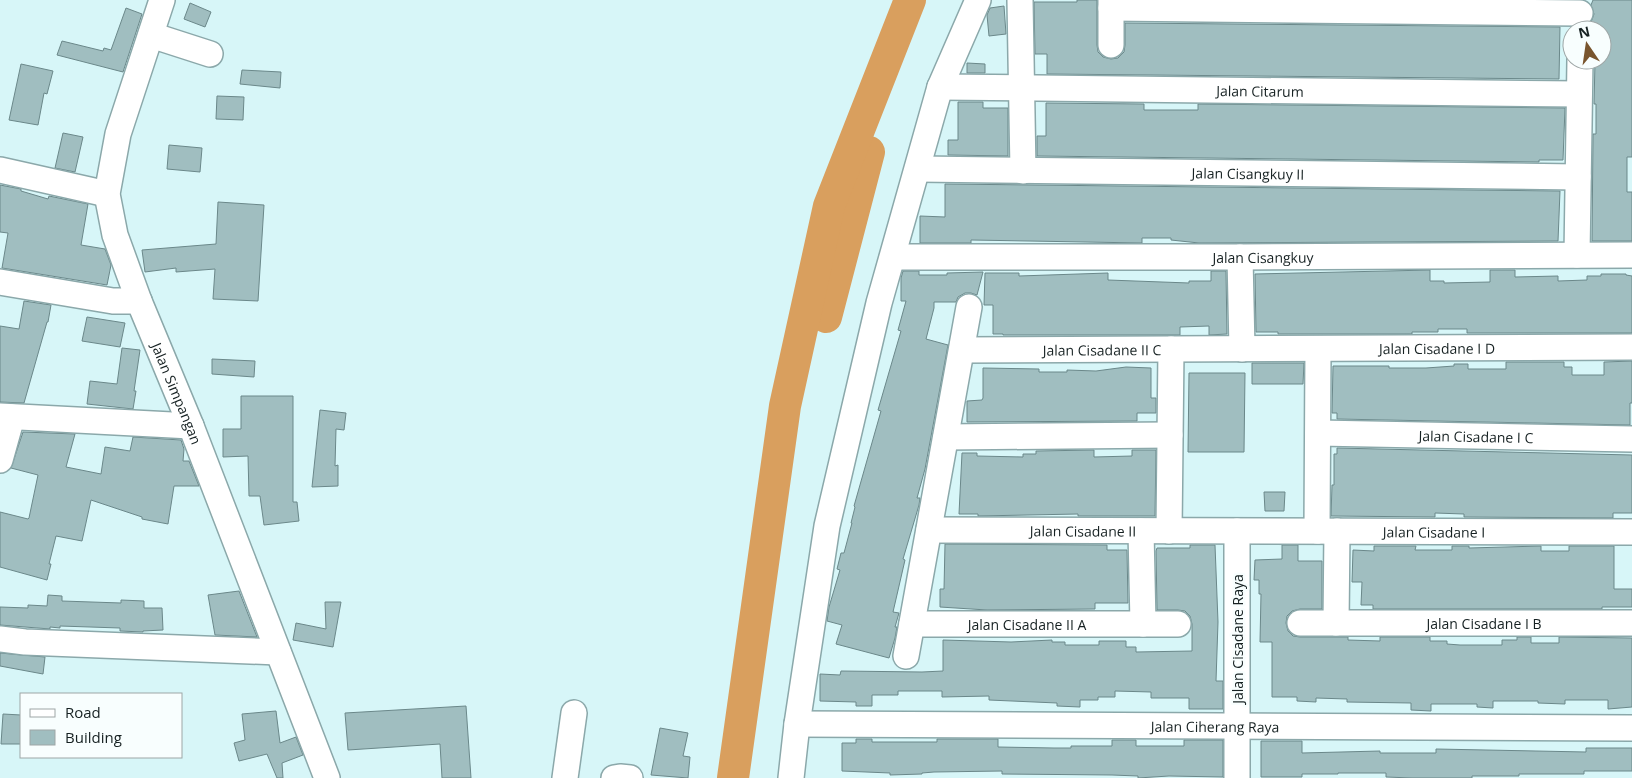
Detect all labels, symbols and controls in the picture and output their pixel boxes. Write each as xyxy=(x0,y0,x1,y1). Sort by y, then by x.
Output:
north arrow xyxy=(1562,20,1612,70)
text: N xyxy=(1576,21,1592,42)
street label: Jalan Citarum xyxy=(1214,81,1304,100)
street label: Jalan Cisangkuy II xyxy=(1190,163,1304,183)
street label: Jalan Cisangkuy xyxy=(1210,247,1315,267)
street label: Jalan Simpangan xyxy=(147,338,207,447)
street label: Jalan Cisadane I D xyxy=(1377,338,1495,358)
street label: Jalan Cisadane II C xyxy=(1041,340,1162,359)
street label: Jalan Cisadane I C xyxy=(1416,425,1534,447)
street label: Jalan Cisadane II xyxy=(1028,521,1136,540)
street label: Jalan Cisadane I xyxy=(1381,522,1485,541)
street label: Jalan Cisadane Raya xyxy=(1228,574,1247,706)
street label: Jalan Cisadane I B xyxy=(1424,614,1542,633)
street label: Jalan Cisadane II A xyxy=(966,615,1087,634)
legend xyxy=(20,693,182,758)
text: Road xyxy=(65,702,101,722)
street label: Jalan Ciherang Raya xyxy=(1149,716,1279,736)
text: Building xyxy=(65,727,122,747)

